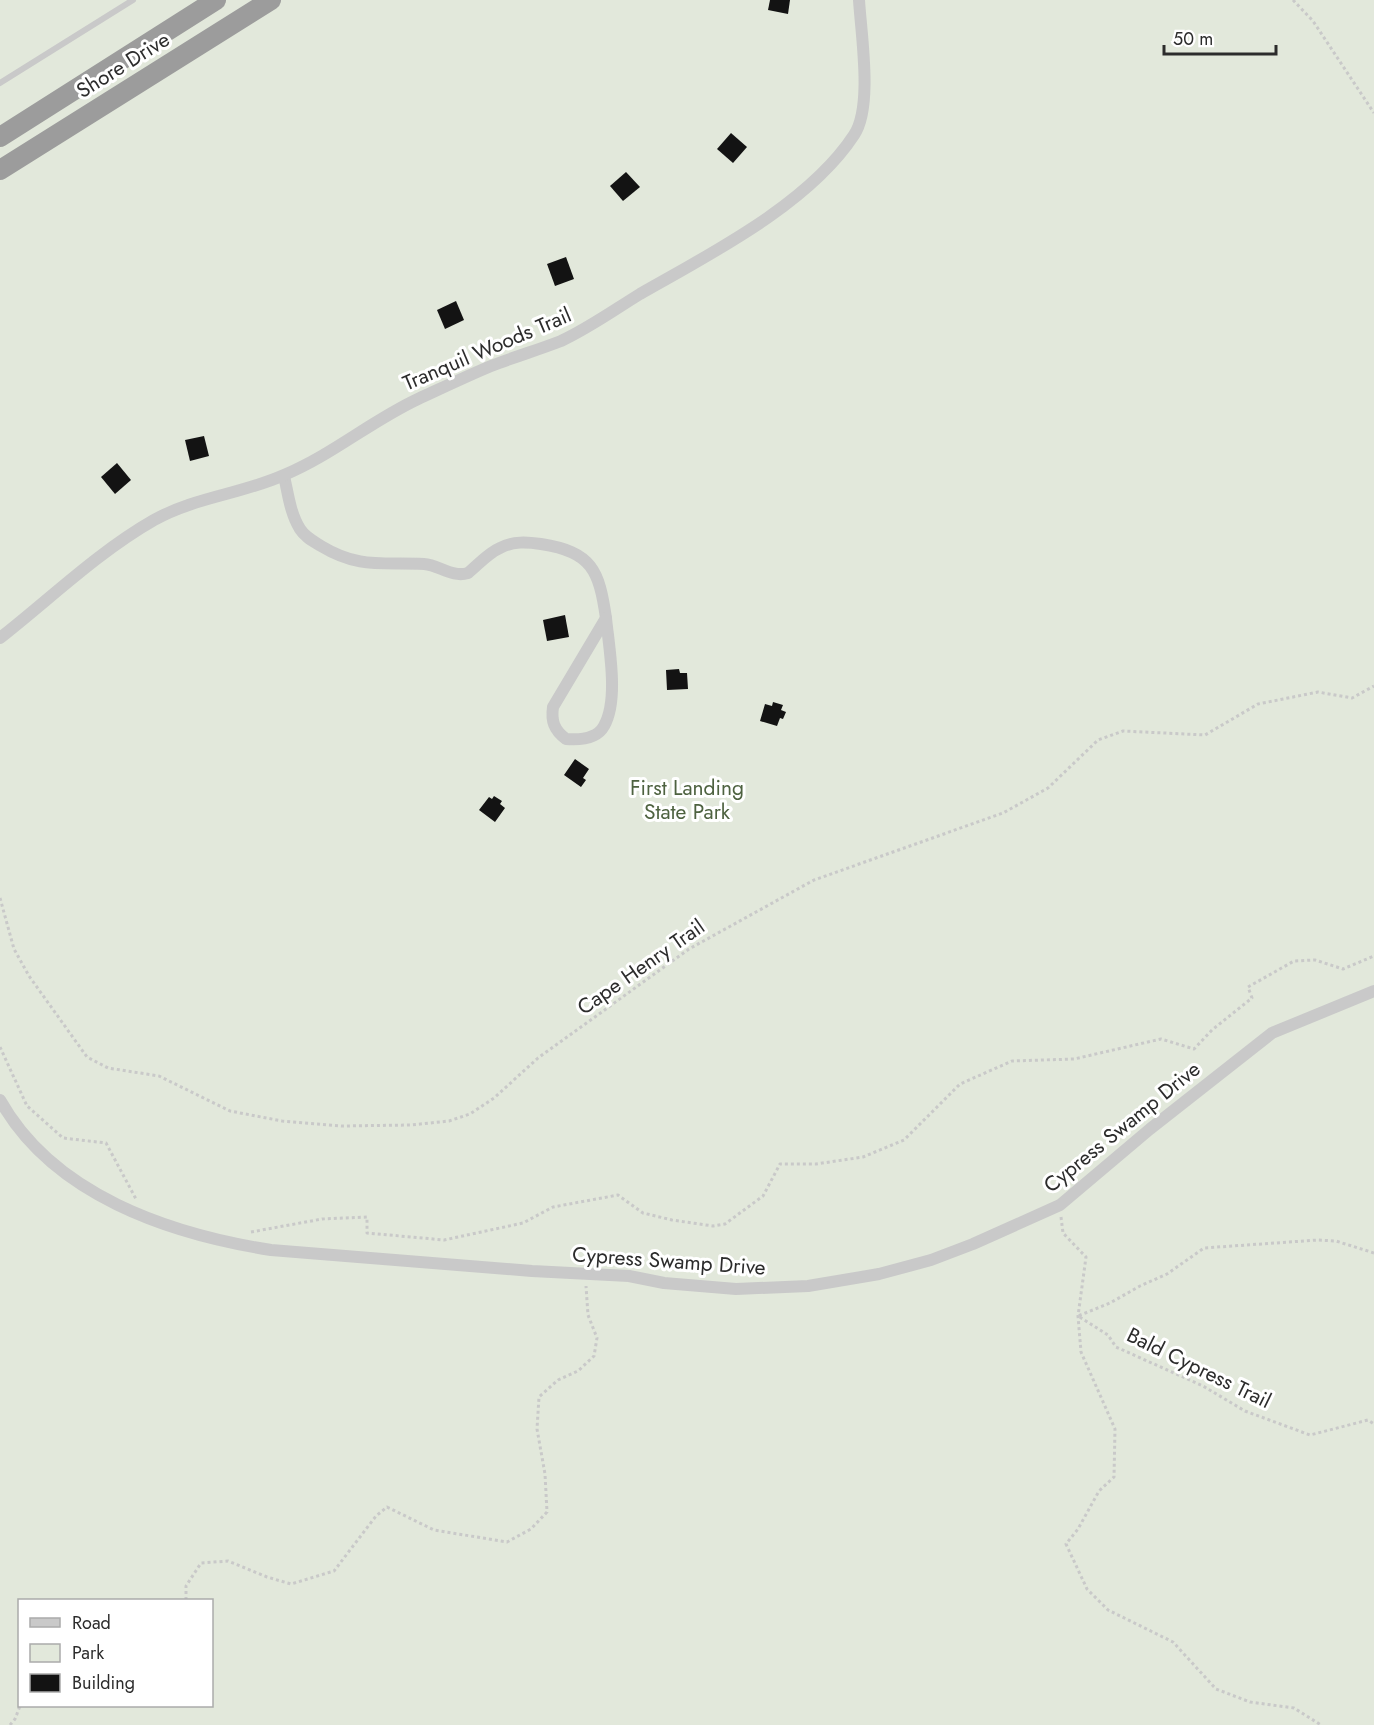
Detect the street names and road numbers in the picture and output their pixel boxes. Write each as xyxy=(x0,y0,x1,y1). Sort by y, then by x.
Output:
street label: Shore Drive xyxy=(71,24,175,105)
street label: Tranquil Woods Trail xyxy=(398,300,576,398)
street label: Cape Henry Trail xyxy=(571,912,711,1022)
street label: Cypress Swamp Drive xyxy=(1037,1054,1207,1200)
street label: Cypress Swamp Drive xyxy=(571,1239,767,1283)
street label: Bald Cypress Trail xyxy=(1122,1320,1276,1416)

